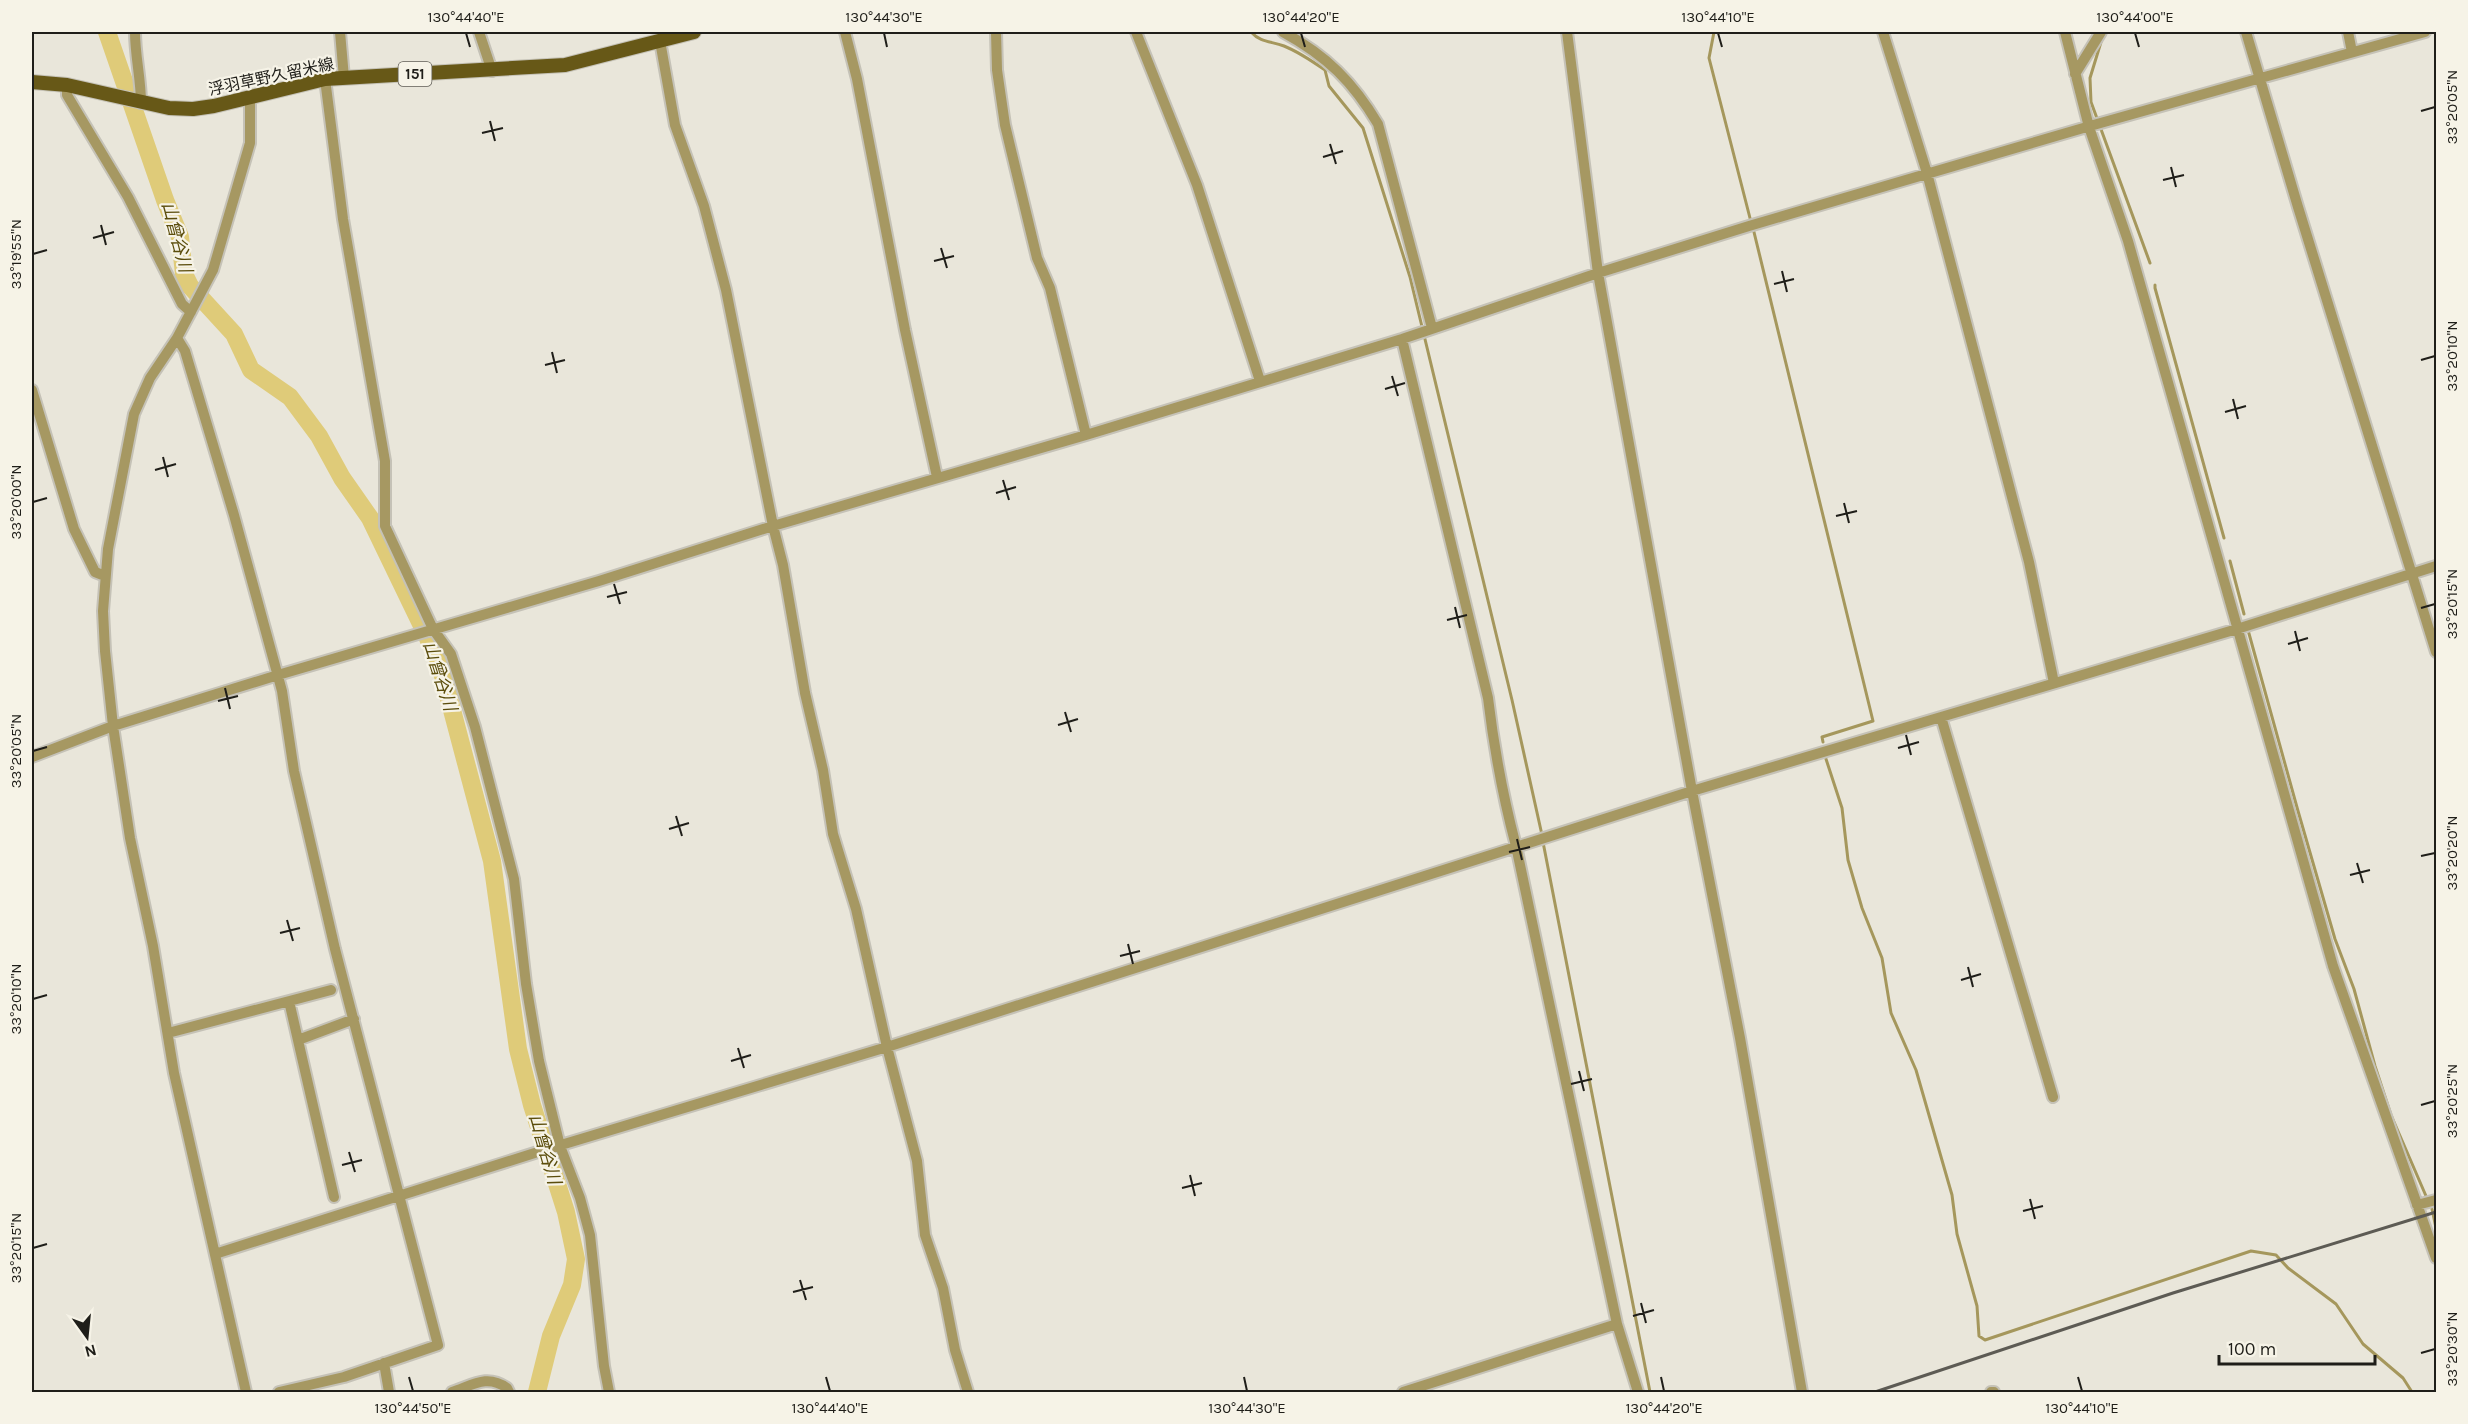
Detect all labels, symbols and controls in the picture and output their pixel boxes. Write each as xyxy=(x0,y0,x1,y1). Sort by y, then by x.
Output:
text: 130°44'40"E xyxy=(428,8,504,26)
text: 130°44'30"E xyxy=(845,8,923,26)
text: 130°44'20"E xyxy=(1262,8,1340,26)
text: 130°44'10"E xyxy=(1681,8,1755,26)
text: 130°44'00"E xyxy=(2096,8,2174,26)
street label: 浮羽草野久留米線 xyxy=(207,54,336,99)
road number: 151 xyxy=(398,62,432,86)
text: 33°20'05"N xyxy=(2443,70,2461,144)
water label: 山曾谷川 xyxy=(157,199,197,277)
text: 33°19'55"N xyxy=(7,219,25,289)
text: 33°20'10"N xyxy=(2443,320,2461,392)
text: 33°20'00"N xyxy=(7,464,25,540)
text: 33°20'15"N xyxy=(2443,569,2461,639)
water label: 山曾谷川 xyxy=(418,638,462,716)
text: 33°20'05"N xyxy=(7,714,25,788)
text: 33°20'20"N xyxy=(2443,816,2461,890)
text: 33°20'10"N xyxy=(7,963,25,1035)
text: 33°20'25"N xyxy=(2443,1064,2461,1138)
water label: 山曾谷川 xyxy=(525,1111,566,1189)
text: 33°20'15"N xyxy=(7,1213,25,1283)
north arrow xyxy=(57,1307,117,1367)
text: 33°20'30"N xyxy=(2443,1311,2461,1387)
scale bar xyxy=(2219,1328,2375,1366)
text: 100 m xyxy=(2228,1338,2276,1360)
text: N xyxy=(83,1340,99,1362)
text: 130°44'50"E xyxy=(375,1399,451,1417)
text: 130°44'40"E xyxy=(792,1399,868,1417)
text: 130°44'30"E xyxy=(1208,1399,1286,1417)
text: 130°44'20"E xyxy=(1625,1399,1703,1417)
text: 130°44'10"E xyxy=(2045,1399,2119,1417)

